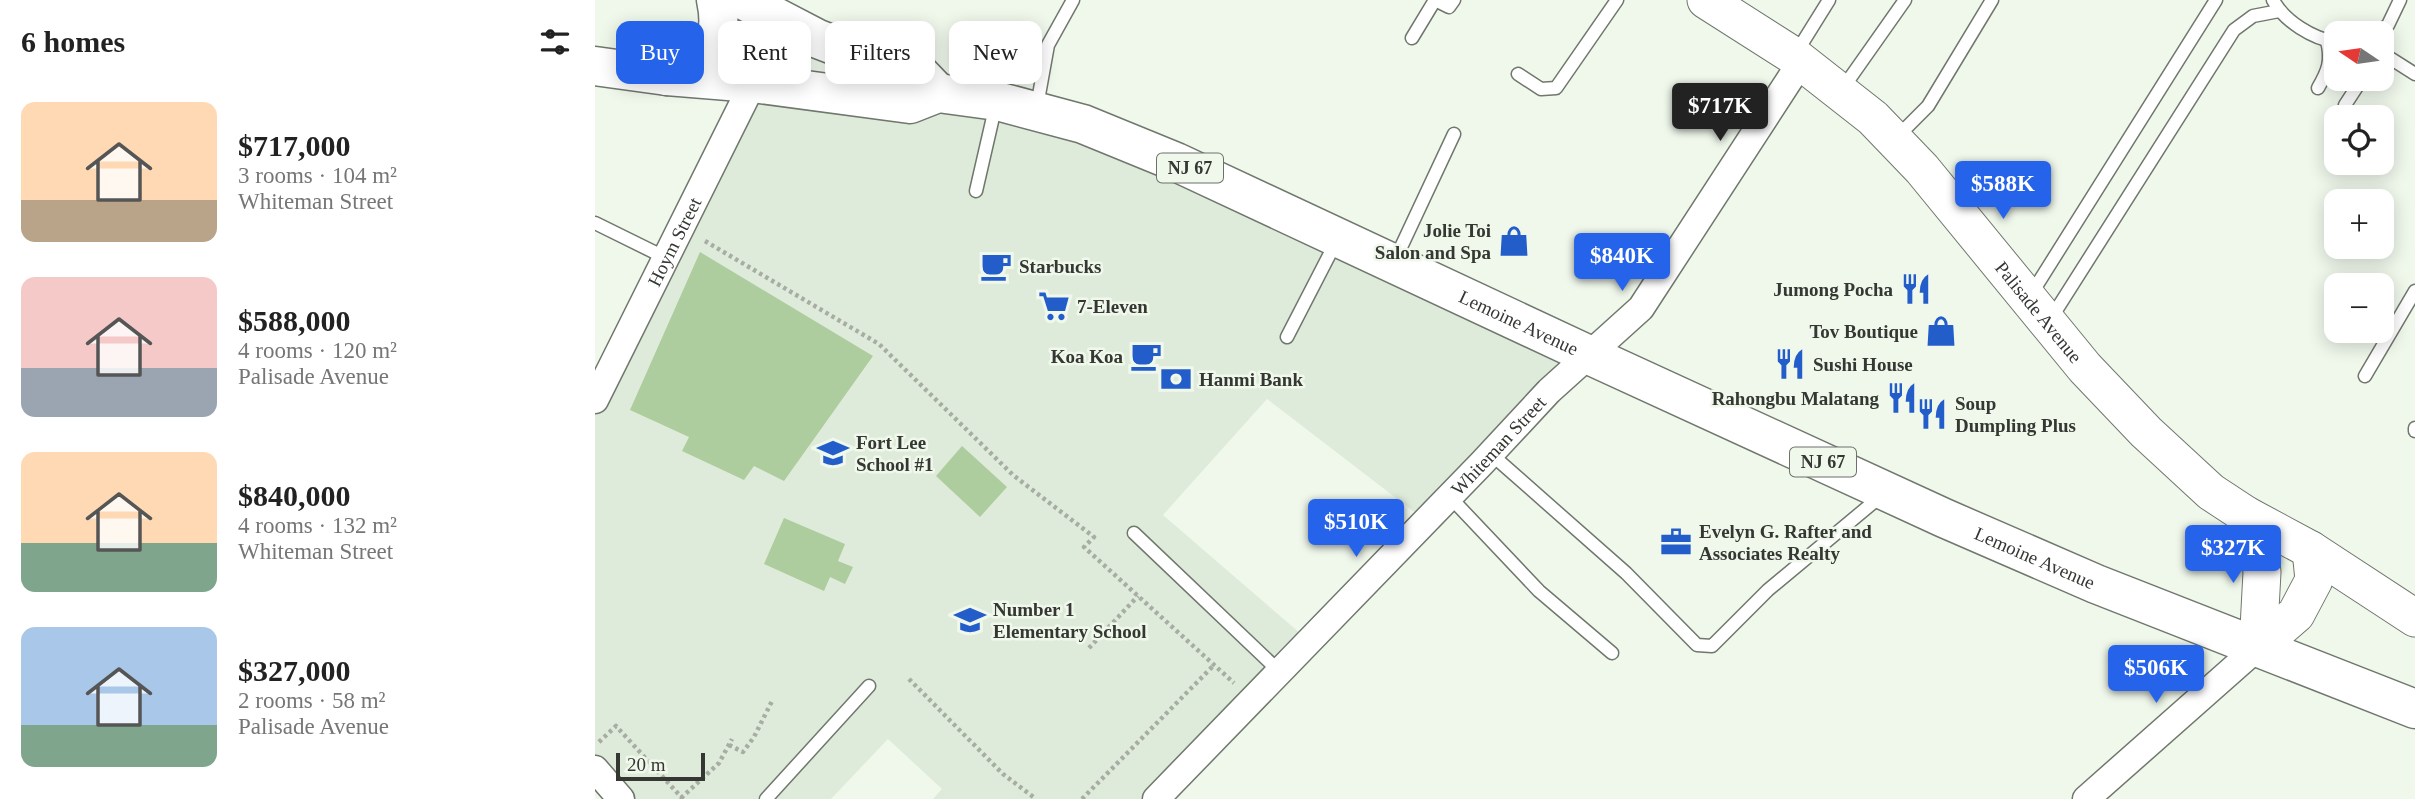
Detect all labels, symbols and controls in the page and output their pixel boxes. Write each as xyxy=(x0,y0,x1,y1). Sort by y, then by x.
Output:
chip: Buy xyxy=(616,21,704,84)
chip: Rent xyxy=(718,21,811,84)
chip: Filters xyxy=(825,21,935,84)
chip: New xyxy=(949,21,1042,84)
north arrow xyxy=(2324,21,2394,91)
map controls xyxy=(2324,21,2394,343)
icon: filters xyxy=(536,23,574,61)
text: 6 homes xyxy=(21,25,125,58)
pin: $717K xyxy=(1671,83,1769,143)
text: $717K xyxy=(1688,93,1752,118)
button: locate xyxy=(2324,105,2394,175)
text: $717,000 xyxy=(238,129,351,162)
icon: home xyxy=(77,130,161,214)
road number: NJ 67 xyxy=(1157,154,1223,182)
pin: $588K xyxy=(1954,162,2052,221)
text: 3 rooms · 104 m² xyxy=(238,163,397,188)
text: $588K xyxy=(1971,171,2035,196)
text: Whiteman Street xyxy=(238,189,393,214)
button: + xyxy=(2324,189,2394,259)
street label: Hoym Street xyxy=(643,193,705,290)
place label: Jolie Toi Salon and Spa xyxy=(1375,220,1491,263)
shop icon: Jolie Toi Salon and Spa xyxy=(1497,224,1531,258)
pin: $840K xyxy=(1573,233,1671,293)
text: $840K xyxy=(1590,243,1654,268)
cafe icon: Starbucks xyxy=(979,249,1013,283)
place label: Starbucks xyxy=(1019,256,1101,277)
street label: Palisade Avenue xyxy=(1991,257,2087,367)
restaurant icon: Jumong Pocha xyxy=(1899,272,1933,306)
button: − xyxy=(2324,273,2394,343)
place label: Jumong Pocha xyxy=(1773,279,1893,300)
street label: Lemoine Avenue xyxy=(1456,285,1582,359)
supermarket icon: 7-Eleven xyxy=(1037,289,1071,323)
place label: 7-Eleven xyxy=(1077,296,1148,317)
text: $588,000 xyxy=(238,304,351,337)
icon: home xyxy=(77,305,161,389)
shop icon: Tov Boutique xyxy=(1924,314,1958,348)
place label: Tov Boutique xyxy=(1809,321,1918,342)
text: 4 rooms · 120 m² xyxy=(238,338,397,363)
cafe icon: Koa Koa xyxy=(1129,339,1163,373)
place label: Koa Koa xyxy=(1051,346,1123,367)
restaurant icon: Sushi House xyxy=(1773,347,1807,381)
place label: Sushi House xyxy=(1813,354,1913,375)
bank icon: Hanmi Bank xyxy=(1159,362,1193,396)
text: Palisade Avenue xyxy=(238,364,389,389)
place label: Hanmi Bank xyxy=(1199,369,1303,390)
restaurant icon: Rahongbu Malatang xyxy=(1885,381,1919,415)
place label: Rahongbu Malatang xyxy=(1712,388,1879,409)
street label: Whiteman Street xyxy=(1446,391,1550,499)
place label: Soup Dumpling Plus xyxy=(1955,393,2076,436)
restaurant icon: Soup Dumpling Plus xyxy=(1915,397,1949,431)
place label: Fort Lee School #1 xyxy=(856,432,934,475)
school or university icon: Fort Lee School #1 xyxy=(816,436,850,470)
road number: NJ 67 xyxy=(1790,448,1856,476)
text: $840,000 xyxy=(238,479,351,512)
icon: home xyxy=(77,480,161,564)
pin: $510K xyxy=(1307,500,1405,559)
text: $510K xyxy=(1324,509,1388,534)
text: 4 rooms · 132 m² xyxy=(238,513,397,538)
place label: Evelyn G. Rafter and Associates Realty xyxy=(1699,521,1872,564)
street label: Lemoine Avenue xyxy=(1972,522,2098,593)
office icon: Evelyn G. Rafter and Associates Realty xyxy=(1659,525,1693,559)
pin: $327K xyxy=(2184,526,2282,585)
text: $327K xyxy=(2201,535,2265,560)
text: Whiteman Street xyxy=(238,539,393,564)
place label: Number 1 Elementary School xyxy=(993,599,1147,642)
school or university icon: Number 1 Elementary School xyxy=(953,603,987,637)
pin: $506K xyxy=(2107,646,2205,705)
text: $327,000 xyxy=(238,654,351,687)
icon: home xyxy=(77,655,161,739)
text: $506K xyxy=(2124,655,2188,680)
text: 2 rooms · 58 m² xyxy=(238,688,385,713)
text: Palisade Avenue xyxy=(238,714,389,739)
scale bar xyxy=(616,750,705,782)
text: 20 m xyxy=(627,754,666,775)

